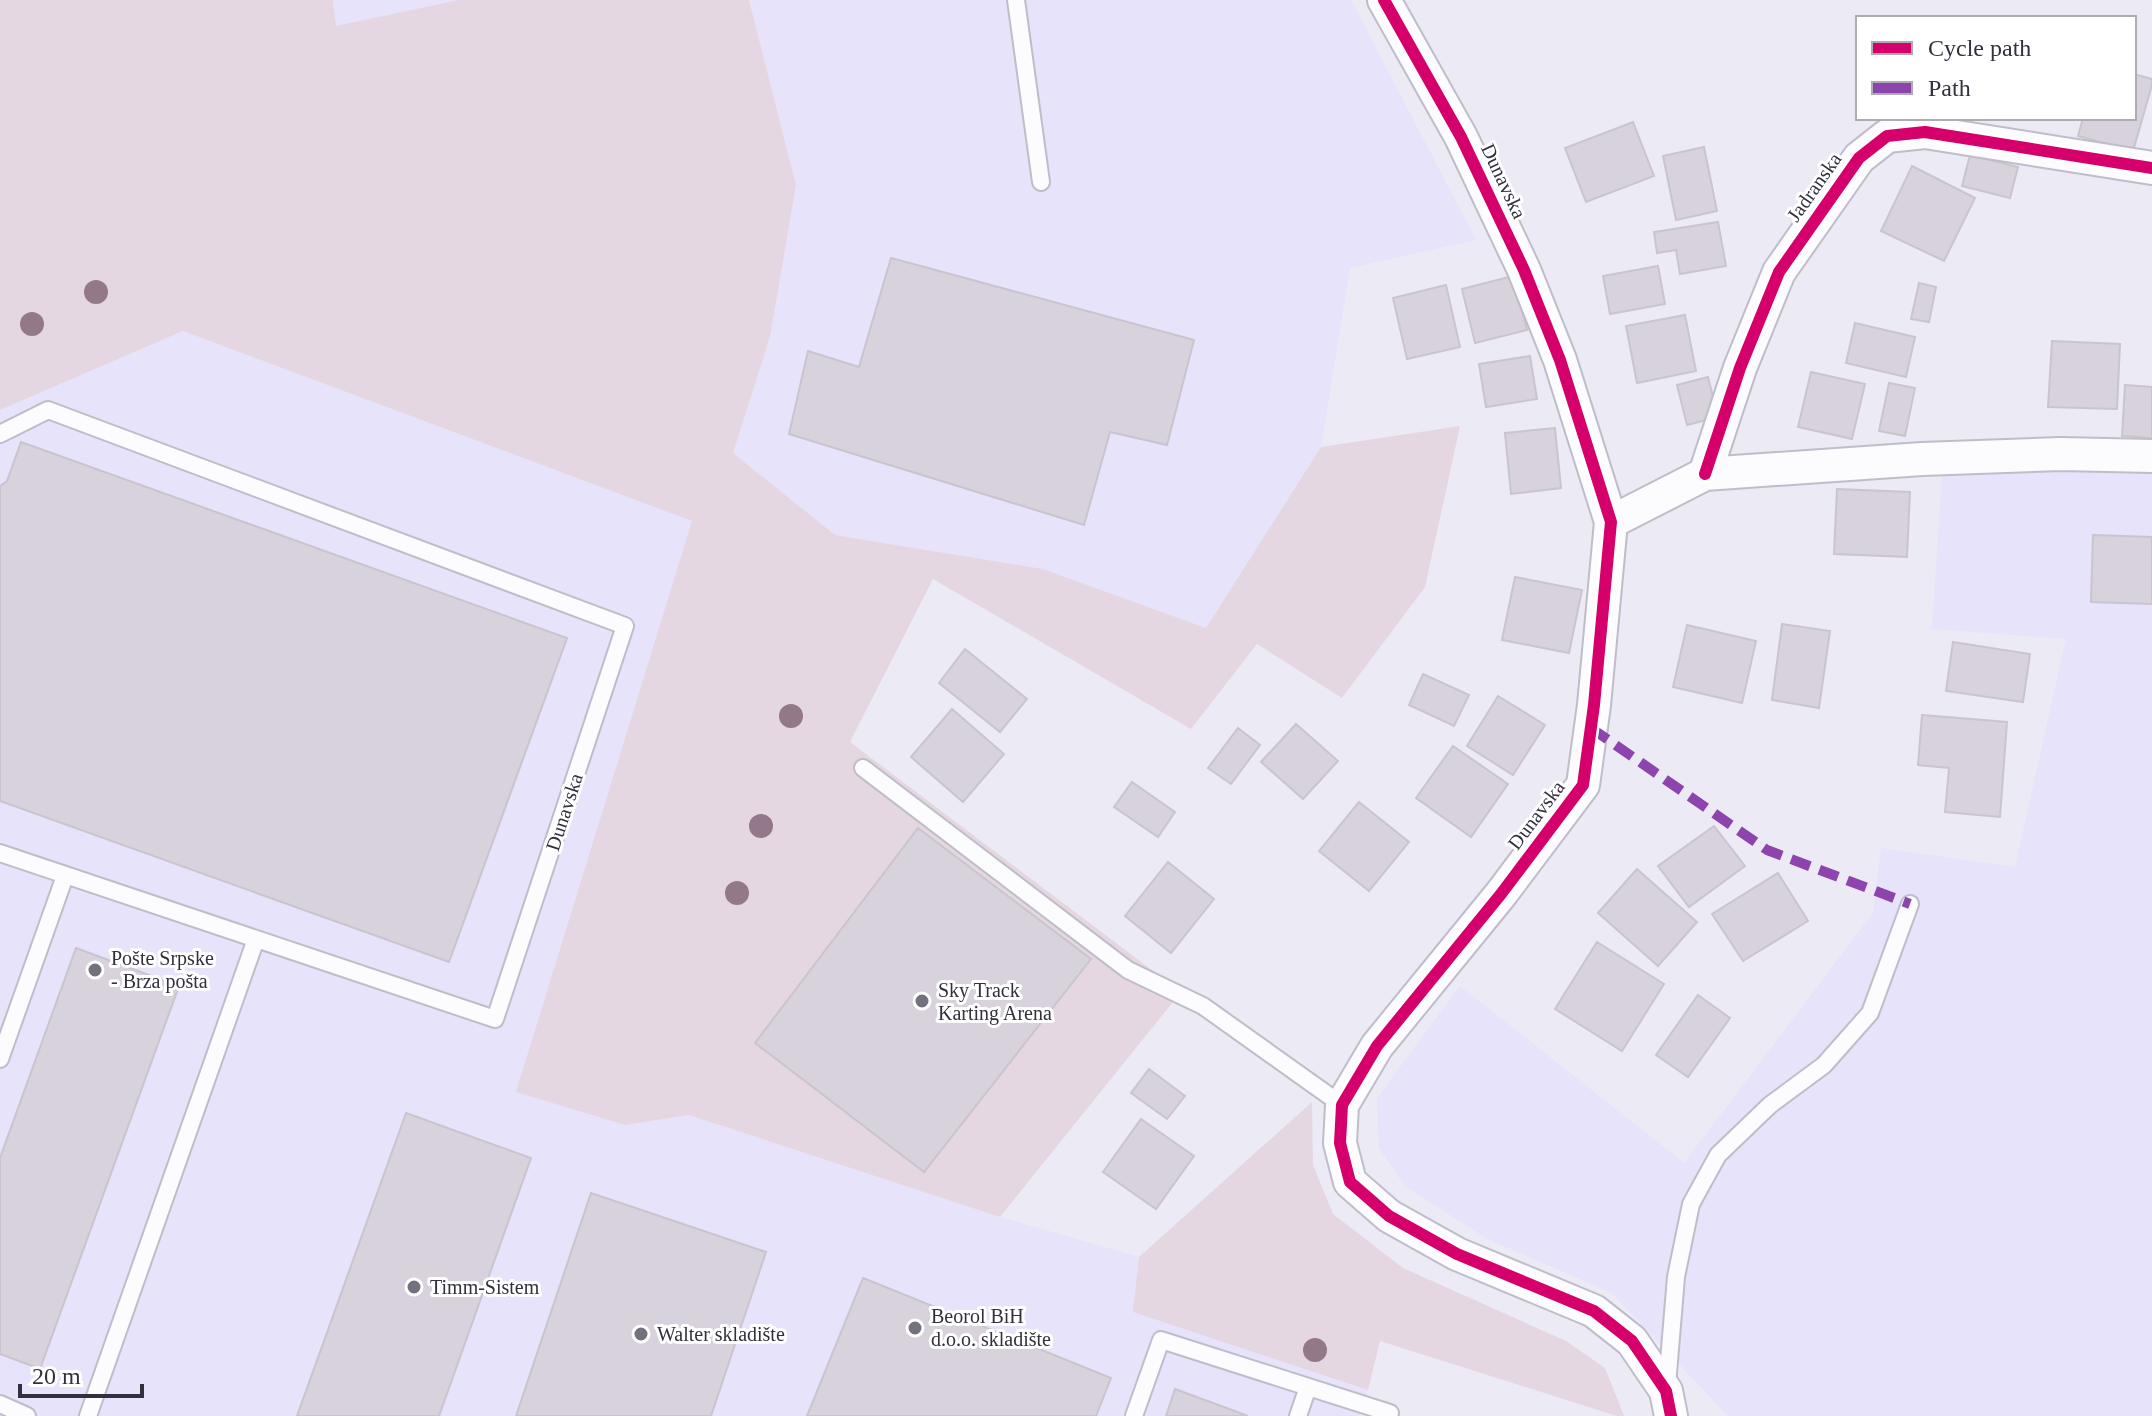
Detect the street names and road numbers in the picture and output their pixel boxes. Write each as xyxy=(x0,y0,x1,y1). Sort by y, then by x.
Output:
street label: Dunavska xyxy=(1477,140,1531,222)
street label: Jadranska xyxy=(1782,148,1846,226)
street label: Dunavska xyxy=(541,770,587,853)
street label: Dunavska xyxy=(1503,776,1569,854)

